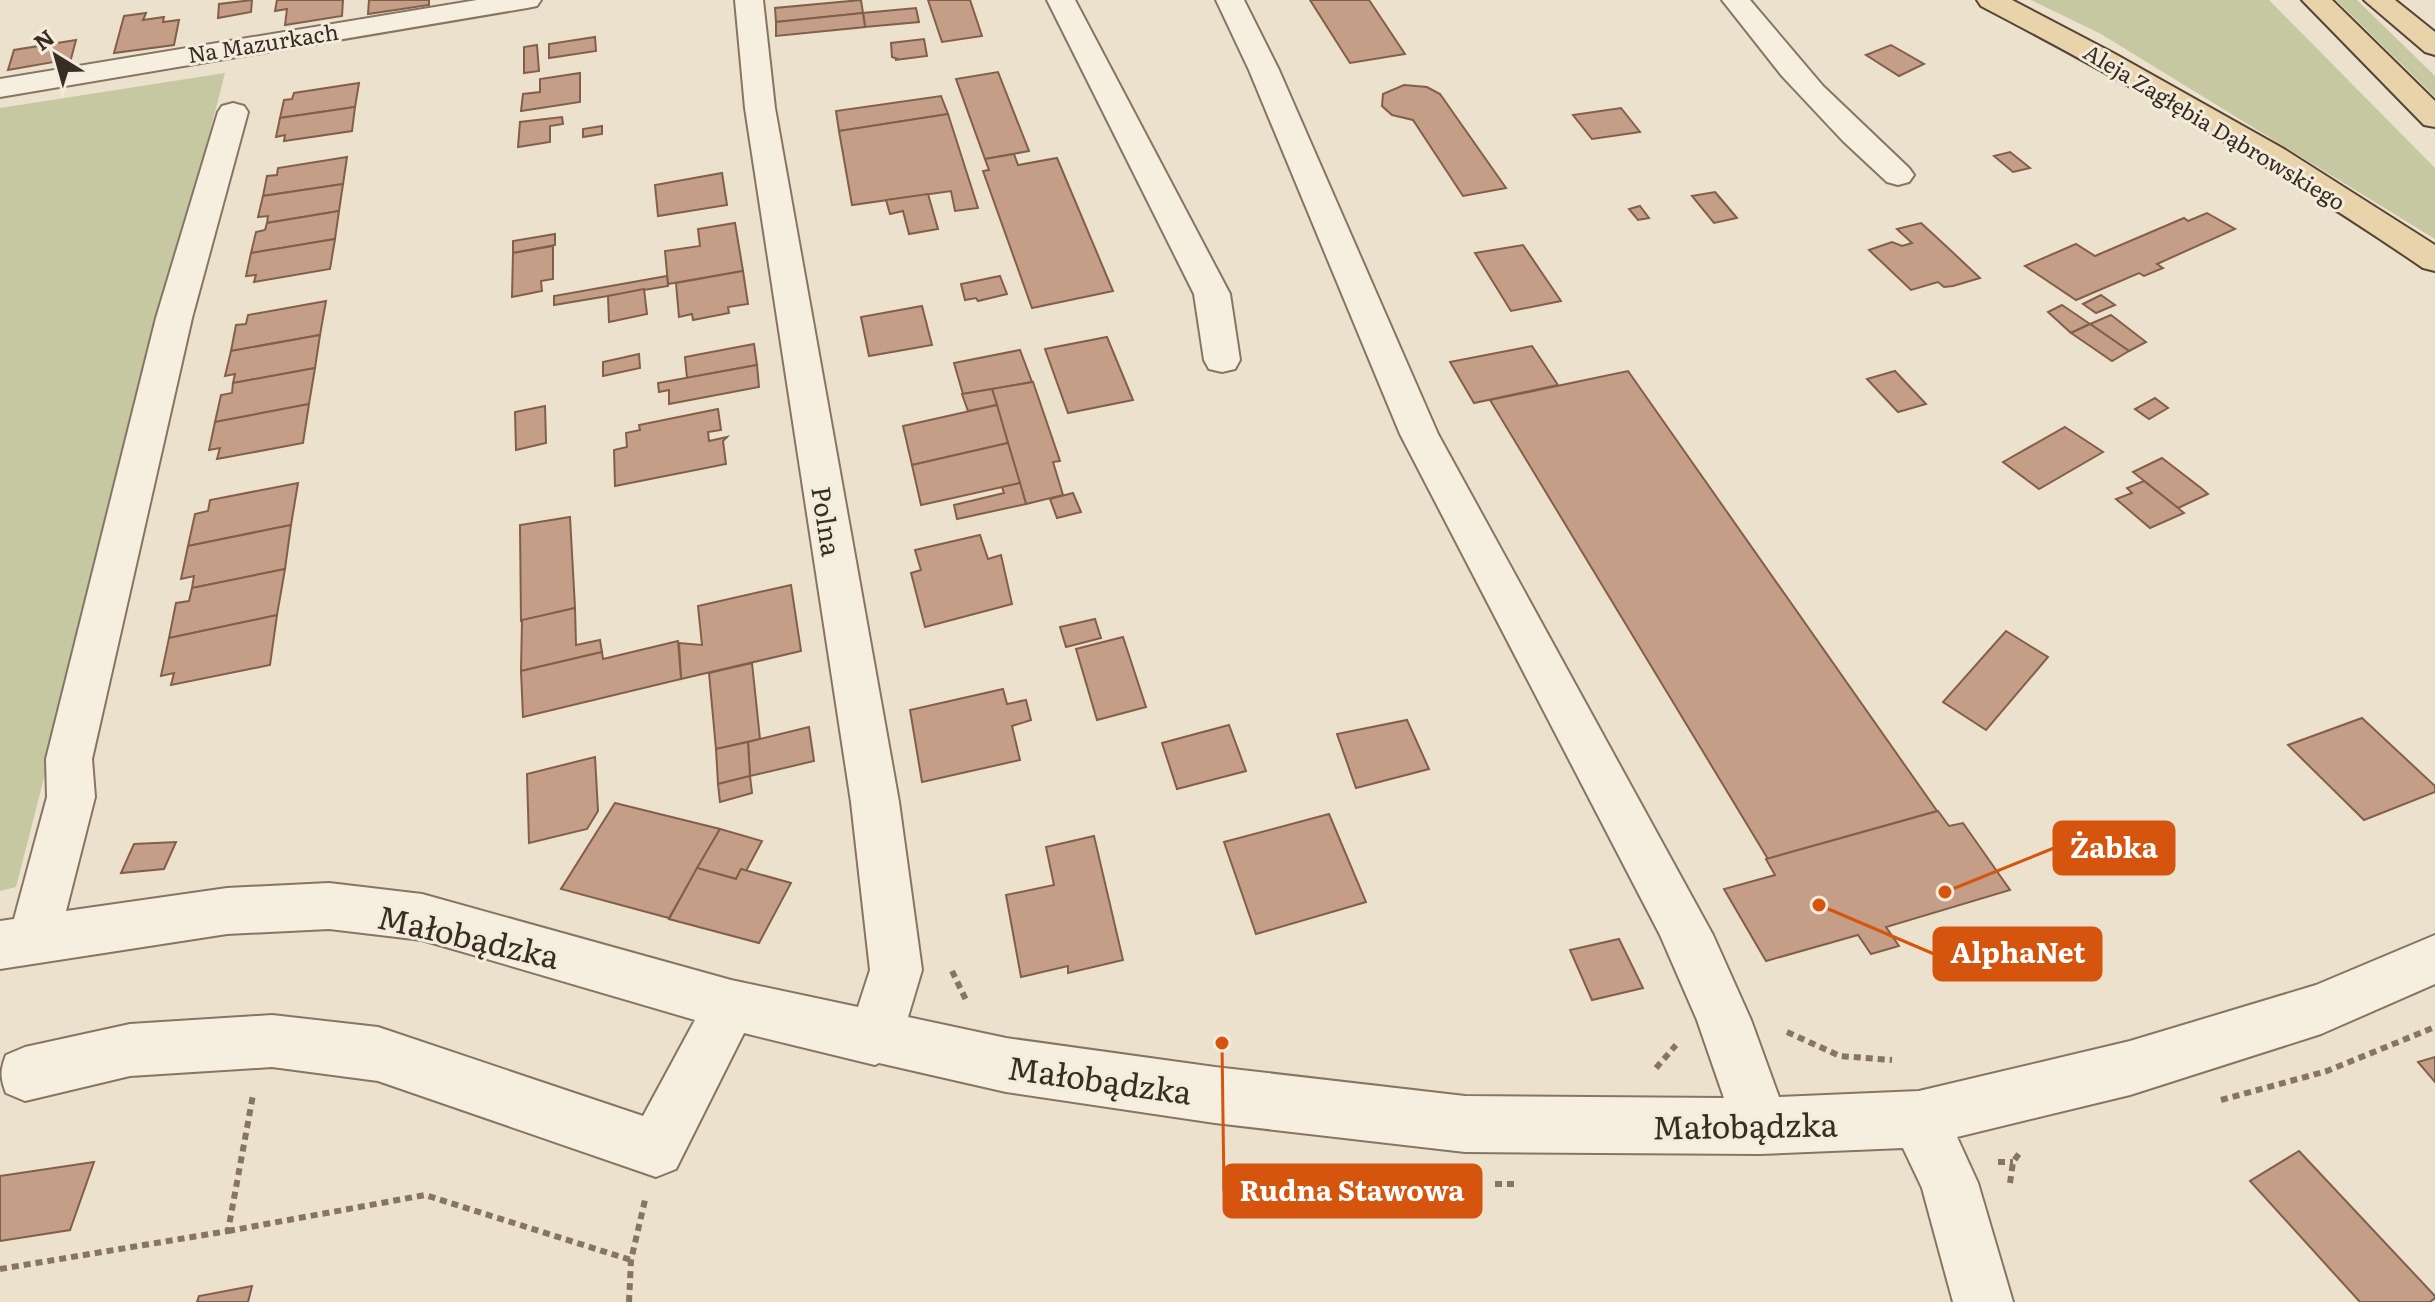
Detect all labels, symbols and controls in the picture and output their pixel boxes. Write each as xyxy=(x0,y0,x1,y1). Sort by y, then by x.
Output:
street label: Na Mazurkach xyxy=(185,14,341,70)
north arrow xyxy=(16,16,96,96)
text: N xyxy=(26,20,60,58)
street label: Aleja Zagłębia Dąbrowskiego xyxy=(2078,35,2352,217)
street label: Polna xyxy=(803,483,853,559)
callout: Żabka xyxy=(2054,822,2174,874)
text: Żabka xyxy=(2070,825,2159,867)
street label: Małobądzka xyxy=(373,891,565,979)
callout: AlphaNet xyxy=(1934,928,2101,980)
text: AlphaNet xyxy=(1950,930,2086,972)
street label: Małobądzka xyxy=(1005,1041,1196,1115)
street label: Małobądzka xyxy=(1652,1098,1839,1150)
callout: Rudna Stawowa xyxy=(1224,1165,1481,1217)
text: Rudna Stawowa xyxy=(1239,1168,1465,1210)

